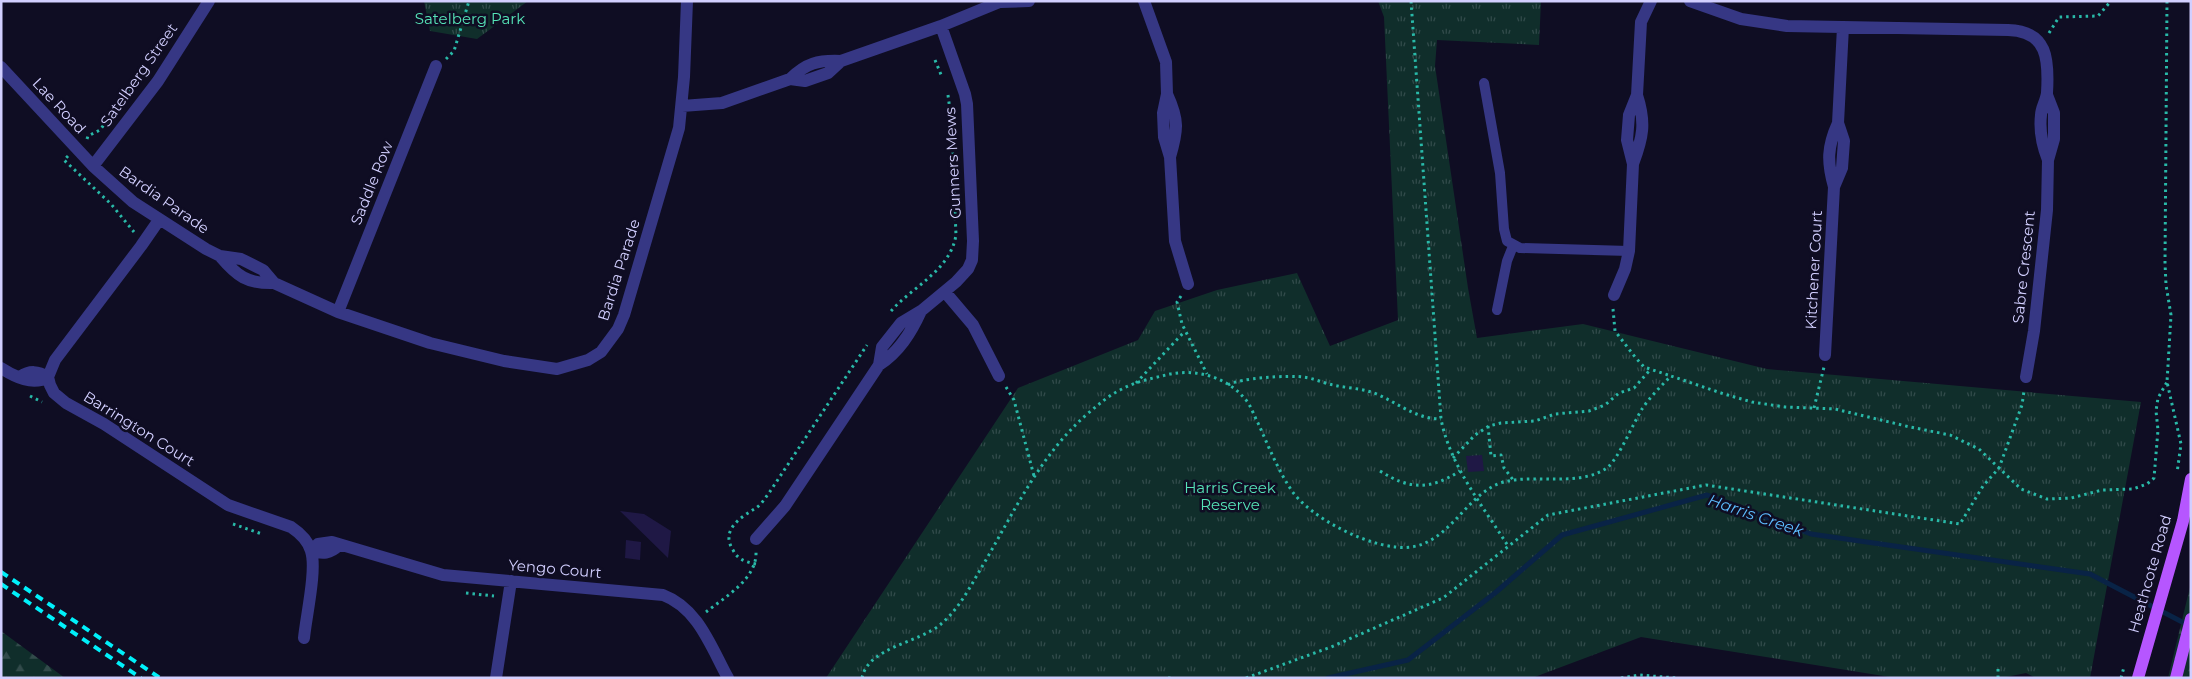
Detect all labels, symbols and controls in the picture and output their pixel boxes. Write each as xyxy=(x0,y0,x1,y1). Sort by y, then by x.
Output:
park label: Satelberg Park xyxy=(415,9,525,28)
street label: Satelberg Street xyxy=(96,19,181,130)
street label: Lae Road xyxy=(29,74,90,138)
street label: Gunners Mews xyxy=(940,107,965,219)
street label: Saddle Row xyxy=(346,137,397,227)
street label: Bardia Parade xyxy=(115,161,213,238)
street label: Kitchener Court xyxy=(1801,210,1826,330)
street label: Sabre Crescent xyxy=(2008,210,2039,324)
street label: Bardia Parade xyxy=(593,217,644,323)
street label: Barrington Court xyxy=(80,387,198,470)
park label: Harris Creek Reserve xyxy=(1184,478,1276,514)
water label: Harris Creek xyxy=(1706,490,1807,541)
street label: Heathcote Road xyxy=(2124,513,2175,635)
street label: Yengo Court xyxy=(508,555,602,582)

